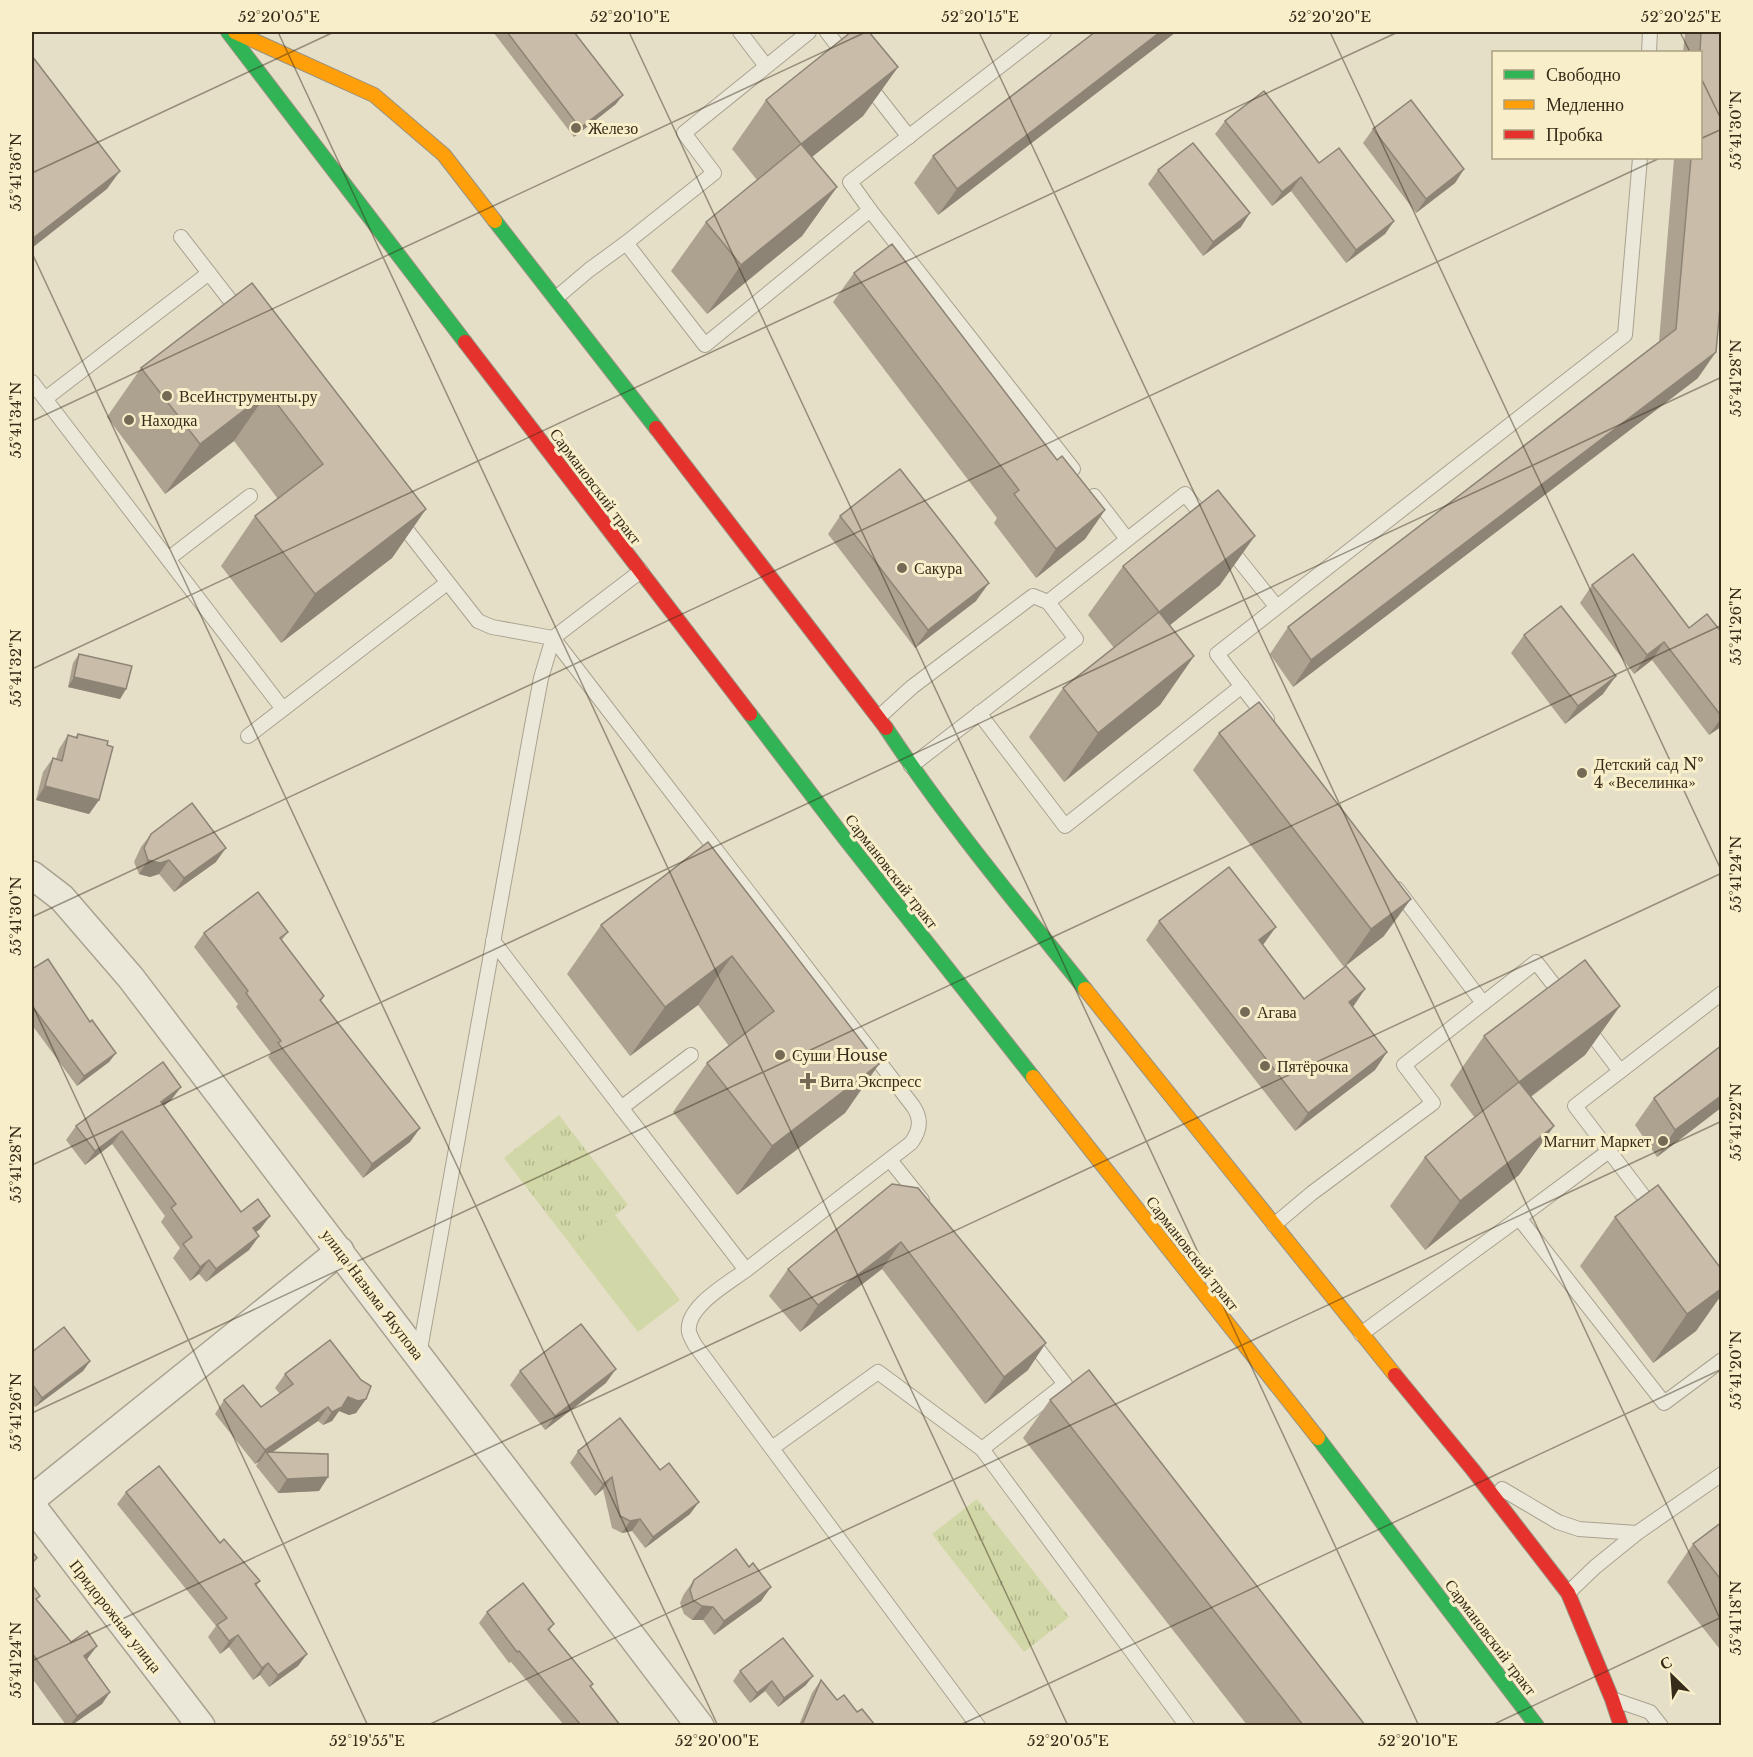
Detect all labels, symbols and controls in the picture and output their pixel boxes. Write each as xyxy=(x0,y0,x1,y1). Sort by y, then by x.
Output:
text: 52°20'05"E xyxy=(238,7,320,26)
text: 52°20'10"E xyxy=(590,7,670,26)
text: 52°20'15"E xyxy=(941,7,1019,26)
text: 52°20'20"E xyxy=(1289,7,1371,26)
text: 52°20'25"E xyxy=(1641,7,1721,26)
legend xyxy=(1492,51,1702,159)
text: Свободно xyxy=(1546,64,1621,86)
text: 55°41'30"N xyxy=(1726,90,1745,170)
text: Медленно xyxy=(1546,94,1624,116)
place label: Железо xyxy=(588,118,638,138)
marker: Железо xyxy=(569,121,583,135)
text: Пробка xyxy=(1546,124,1603,146)
text: 55°41'36"N xyxy=(6,133,25,211)
text: 55°41'28"N xyxy=(1726,339,1745,417)
text: 55°41'34"N xyxy=(6,381,25,459)
place label: ВсеИнструменты.ру xyxy=(179,386,318,406)
marker: ВсеИнструменты.ру xyxy=(160,389,174,403)
place label: Находка xyxy=(141,410,197,430)
marker: Находка xyxy=(122,413,136,427)
street label: Сармановский тракт xyxy=(546,424,646,548)
place label: Сакура xyxy=(914,558,962,578)
marker: Сакура xyxy=(895,561,909,575)
text: 55°41'26"N xyxy=(1726,587,1745,665)
text: 55°41'32"N xyxy=(6,629,25,707)
place label: Детский сад № 4 «Веселинка» xyxy=(1594,754,1704,792)
marker: Детский сад № 4 «Веселинка» xyxy=(1575,766,1589,780)
street label: Сармановский тракт xyxy=(841,810,943,932)
text: 55°41'24"N xyxy=(1726,835,1745,913)
text: 55°41'30"N xyxy=(6,876,25,956)
place label: Агава xyxy=(1257,1002,1297,1022)
marker: Агава xyxy=(1238,1005,1252,1019)
place label: Суши House xyxy=(792,1045,888,1065)
marker: Суши House xyxy=(773,1048,787,1062)
place label: Пятёрочка xyxy=(1277,1056,1348,1076)
marker: Пятёрочка xyxy=(1258,1059,1272,1073)
place label: Вита Экспресс xyxy=(820,1071,921,1091)
marker: Вита Экспресс xyxy=(801,1074,815,1088)
text: 55°41'22"N xyxy=(1726,1083,1745,1161)
text: 55°41'28"N xyxy=(6,1125,25,1203)
place label: Магнит Маркет xyxy=(1544,1131,1651,1151)
marker: Магнит Маркет xyxy=(1656,1134,1670,1148)
street label: Сармановский тракт xyxy=(1142,1192,1244,1314)
street label: улица Назыма Якупова xyxy=(317,1225,429,1363)
text: 55°41'20"N xyxy=(1726,1330,1745,1410)
text: 55°41'26"N xyxy=(6,1373,25,1451)
street label: Придорожная улица xyxy=(66,1555,166,1677)
street label: Сармановский тракт xyxy=(1441,1575,1541,1699)
text: 55°41'18"N xyxy=(1726,1580,1745,1656)
text: 55°41'24"N xyxy=(6,1621,25,1699)
north arrow xyxy=(1642,1646,1702,1706)
text: С xyxy=(1656,1651,1675,1674)
text: 52°19'55"E xyxy=(329,1731,405,1750)
text: 52°20'00"E xyxy=(675,1731,759,1750)
text: 52°20'05"E xyxy=(1027,1731,1109,1750)
text: 52°20'10"E xyxy=(1378,1731,1458,1750)

